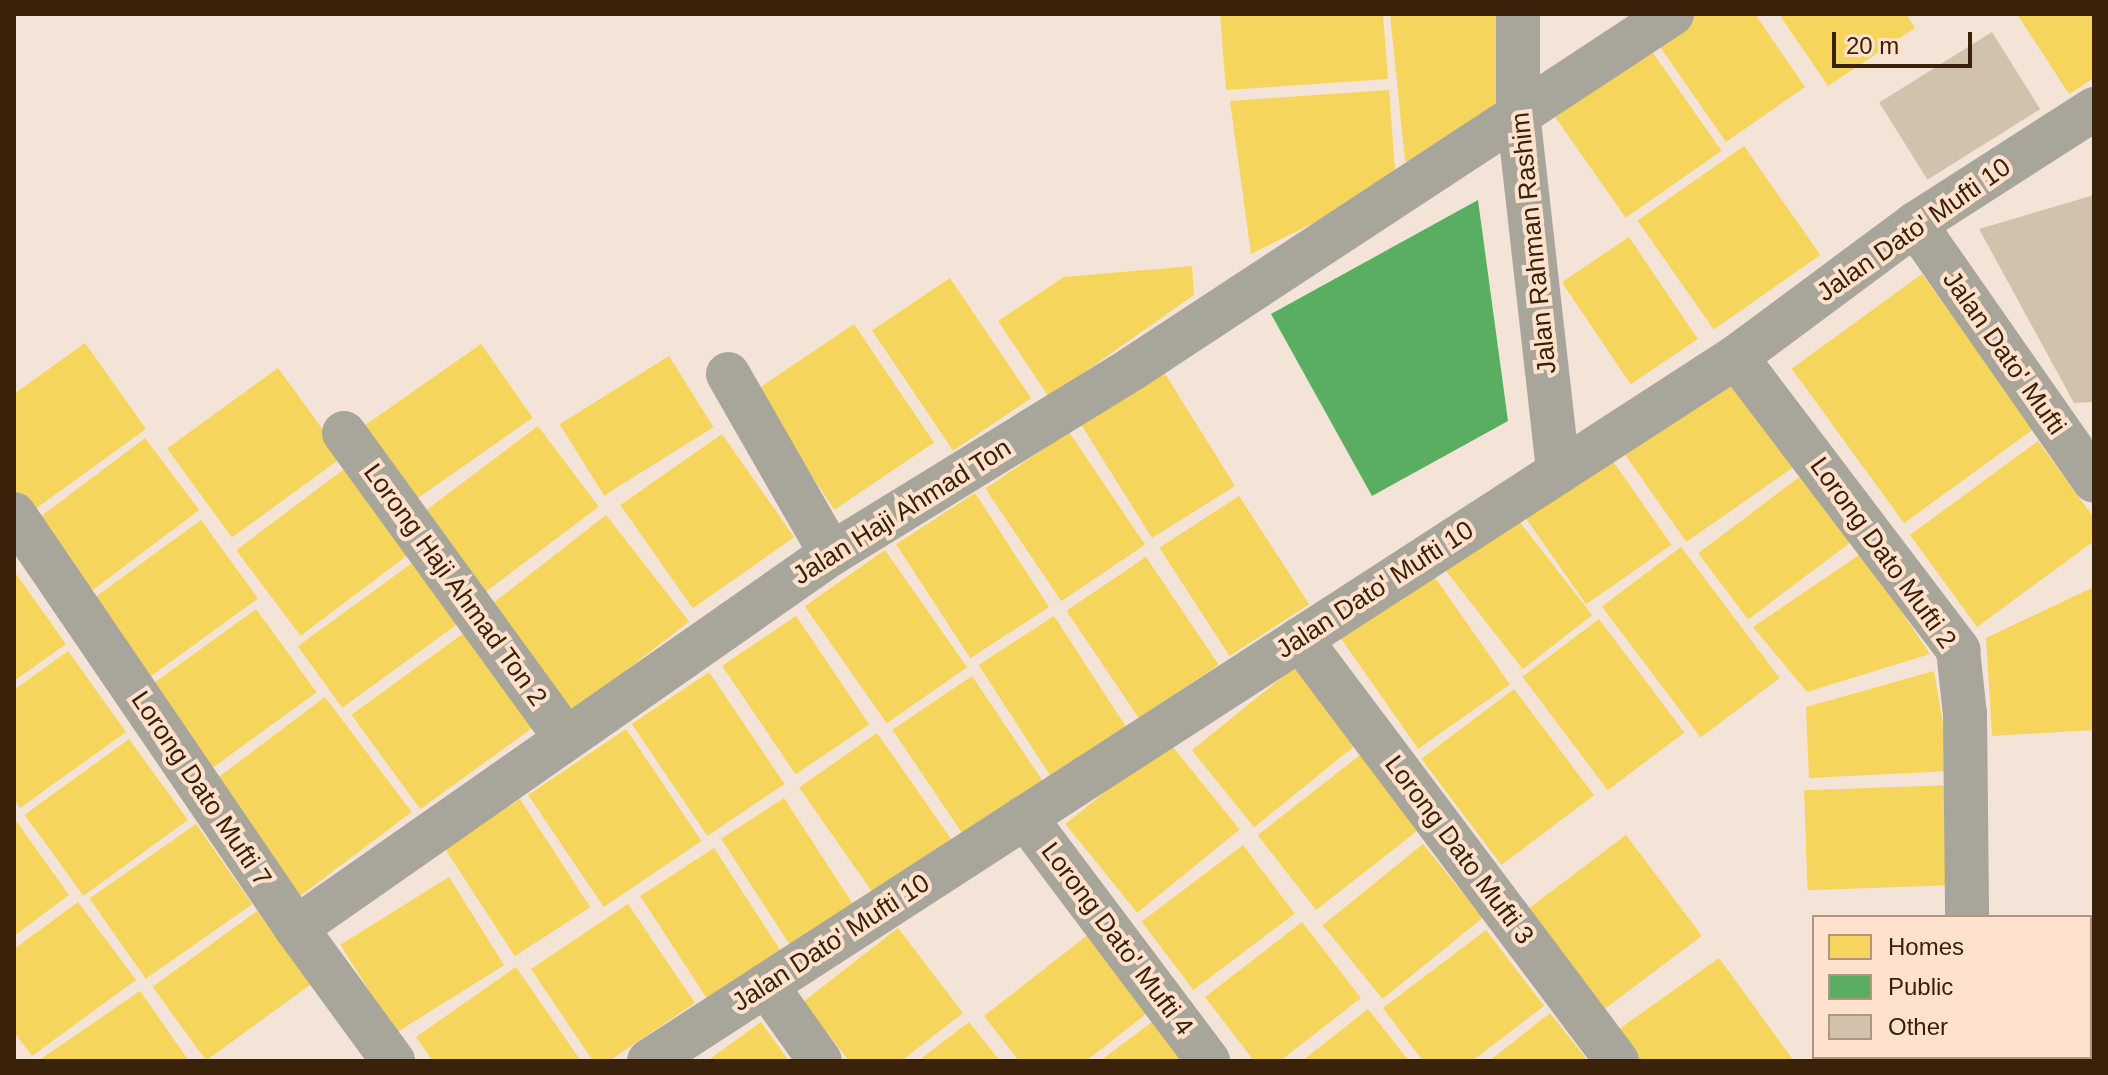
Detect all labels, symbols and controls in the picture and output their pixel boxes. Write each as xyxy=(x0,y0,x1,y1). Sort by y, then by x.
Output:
scale bar xyxy=(1836,16,1976,66)
text: 20 m xyxy=(1846,32,1899,59)
street label: Jalan Rahman Rashim xyxy=(1505,111,1563,375)
street label: Jalan Dato' Mufti 10 xyxy=(1811,152,2017,308)
street label: Jalan Dato' Mufti xyxy=(1936,265,2072,441)
street label: Jalan Haji Ahmad Ton xyxy=(786,432,1018,592)
street label: Lorong Dato Mufti 2 xyxy=(1803,451,1963,655)
street label: Lorong Haji Ahmad Ton 2 xyxy=(356,457,554,713)
street label: Jalan Dato' Mufti 10 xyxy=(1270,515,1480,665)
street label: Lorong Dato Mufti 7 xyxy=(124,686,278,892)
street label: Lorong Dato Mufti 3 xyxy=(1378,749,1540,951)
street label: Lorong Dato' Mufti 4 xyxy=(1034,836,1200,1042)
street label: Jalan Dato' Mufti 10 xyxy=(726,868,936,1018)
legend xyxy=(1812,915,2092,1059)
text: Homes xyxy=(1888,933,1964,960)
text: Public xyxy=(1888,973,1953,1000)
text: Other xyxy=(1888,1013,1948,1040)

